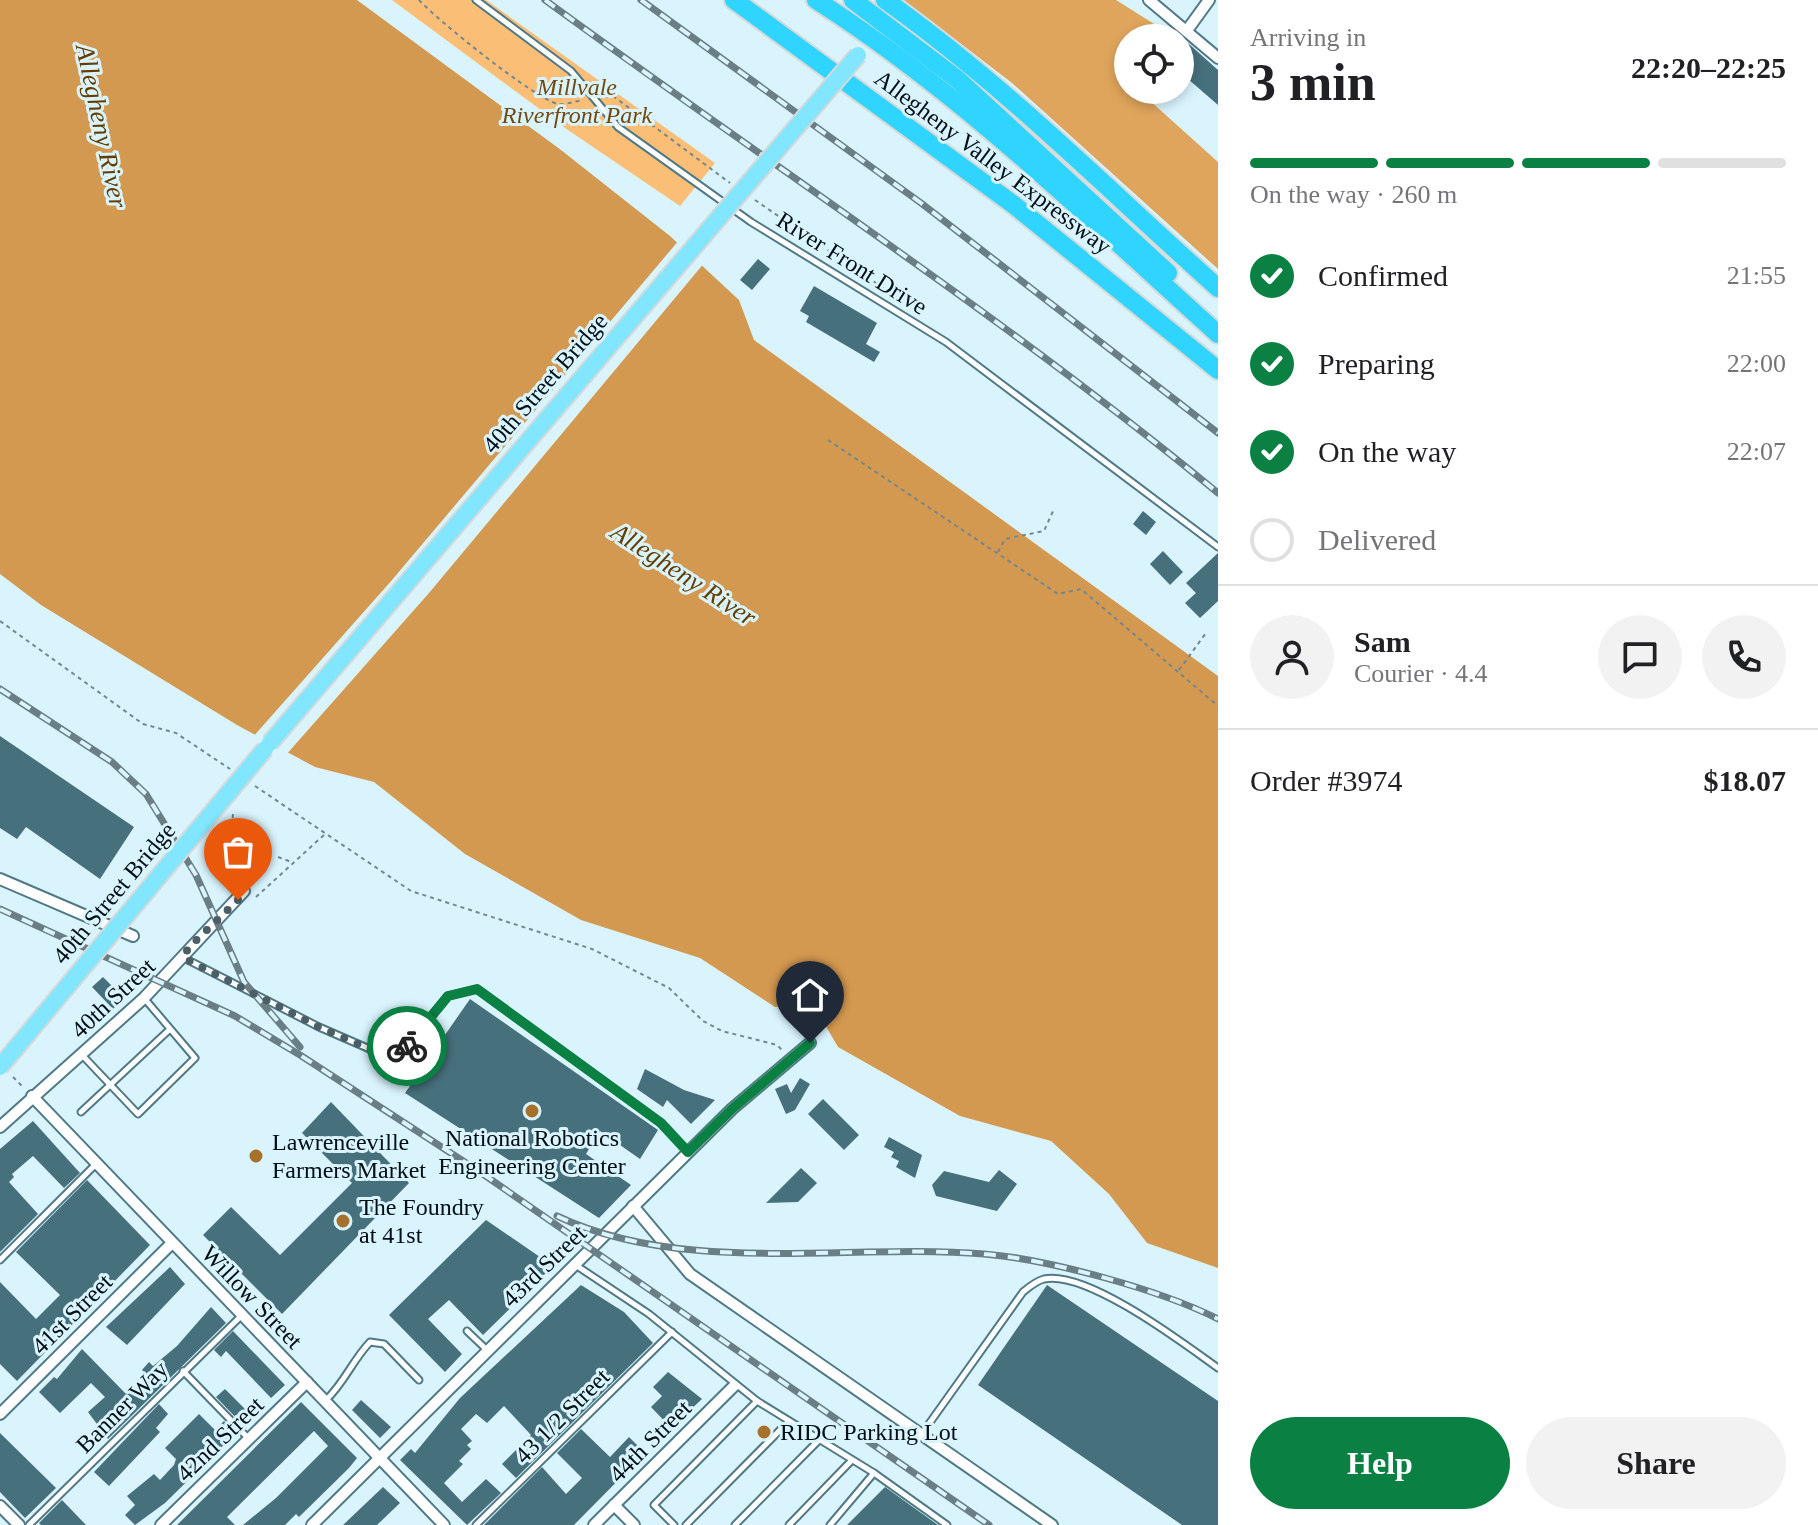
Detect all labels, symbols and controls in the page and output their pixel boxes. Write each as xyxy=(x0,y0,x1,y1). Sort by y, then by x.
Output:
text: Arriving in xyxy=(1250,23,1366,52)
map controls xyxy=(1114,24,1194,104)
button: locate xyxy=(1114,24,1194,104)
water label: Allegheny River xyxy=(70,40,133,212)
text: 22:20–22:25 xyxy=(1631,51,1786,84)
text: 3 min xyxy=(1250,54,1376,111)
street label: Allegheny Valley Expressway xyxy=(870,65,1116,259)
park label: Millvale Riverfront Park xyxy=(501,74,653,128)
text: On the way · 260 m xyxy=(1250,180,1457,209)
street label: River Front Drive xyxy=(772,206,932,320)
icon: check xyxy=(1250,254,1294,298)
text: Confirmed xyxy=(1318,259,1448,292)
text: 21:55 xyxy=(1727,261,1786,290)
street label: 40th Street Bridge xyxy=(477,308,613,458)
icon: check xyxy=(1250,342,1294,386)
text: Preparing xyxy=(1318,347,1435,380)
text: 22:00 xyxy=(1727,349,1786,378)
icon: check xyxy=(1250,430,1294,474)
text: On the way xyxy=(1318,435,1456,468)
text: 22:07 xyxy=(1727,437,1786,466)
water label: Allegheny River xyxy=(604,516,762,632)
text: Delivered xyxy=(1318,523,1436,556)
button: person xyxy=(1250,615,1334,699)
button: chat xyxy=(1598,615,1682,699)
button: phone xyxy=(1702,615,1786,699)
text: Sam xyxy=(1354,625,1411,658)
text: Courier · 4.4 xyxy=(1354,659,1488,688)
text: Order #3974 xyxy=(1250,764,1402,797)
text: $18.07 xyxy=(1704,764,1786,797)
street label: 40th Street Bridge xyxy=(47,817,181,969)
pin xyxy=(204,818,272,900)
icon: bag xyxy=(216,830,260,874)
street label: 40th Street xyxy=(66,953,160,1043)
pin xyxy=(776,961,844,1043)
icon: home xyxy=(788,973,832,1017)
courier xyxy=(367,1006,447,1086)
icon: bike xyxy=(385,1024,429,1068)
marker: National Robotics Engineering Center xyxy=(523,1102,541,1120)
place label: National Robotics Engineering Center xyxy=(438,1125,626,1179)
place label: Lawrenceville Farmers Market xyxy=(272,1129,426,1183)
marker: Lawrenceville Farmers Market xyxy=(247,1147,265,1165)
place label: The Foundry at 41st xyxy=(359,1194,484,1248)
marker: The Foundry at 41st xyxy=(334,1212,352,1230)
street label: 43rd Street xyxy=(497,1220,591,1312)
street label: Willow Street xyxy=(196,1240,308,1354)
street label: 41st Street xyxy=(27,1269,117,1359)
street label: Banner Way xyxy=(71,1356,173,1458)
street label: 43 1/2 Street xyxy=(509,1363,615,1469)
street label: 42nd Street xyxy=(171,1391,269,1487)
street label: 44th Street xyxy=(604,1395,696,1487)
button: Help xyxy=(1250,1417,1510,1509)
button: Share xyxy=(1526,1417,1786,1509)
place label: RIDC Parking Lot xyxy=(780,1419,958,1445)
marker: RIDC Parking Lot xyxy=(755,1423,773,1441)

